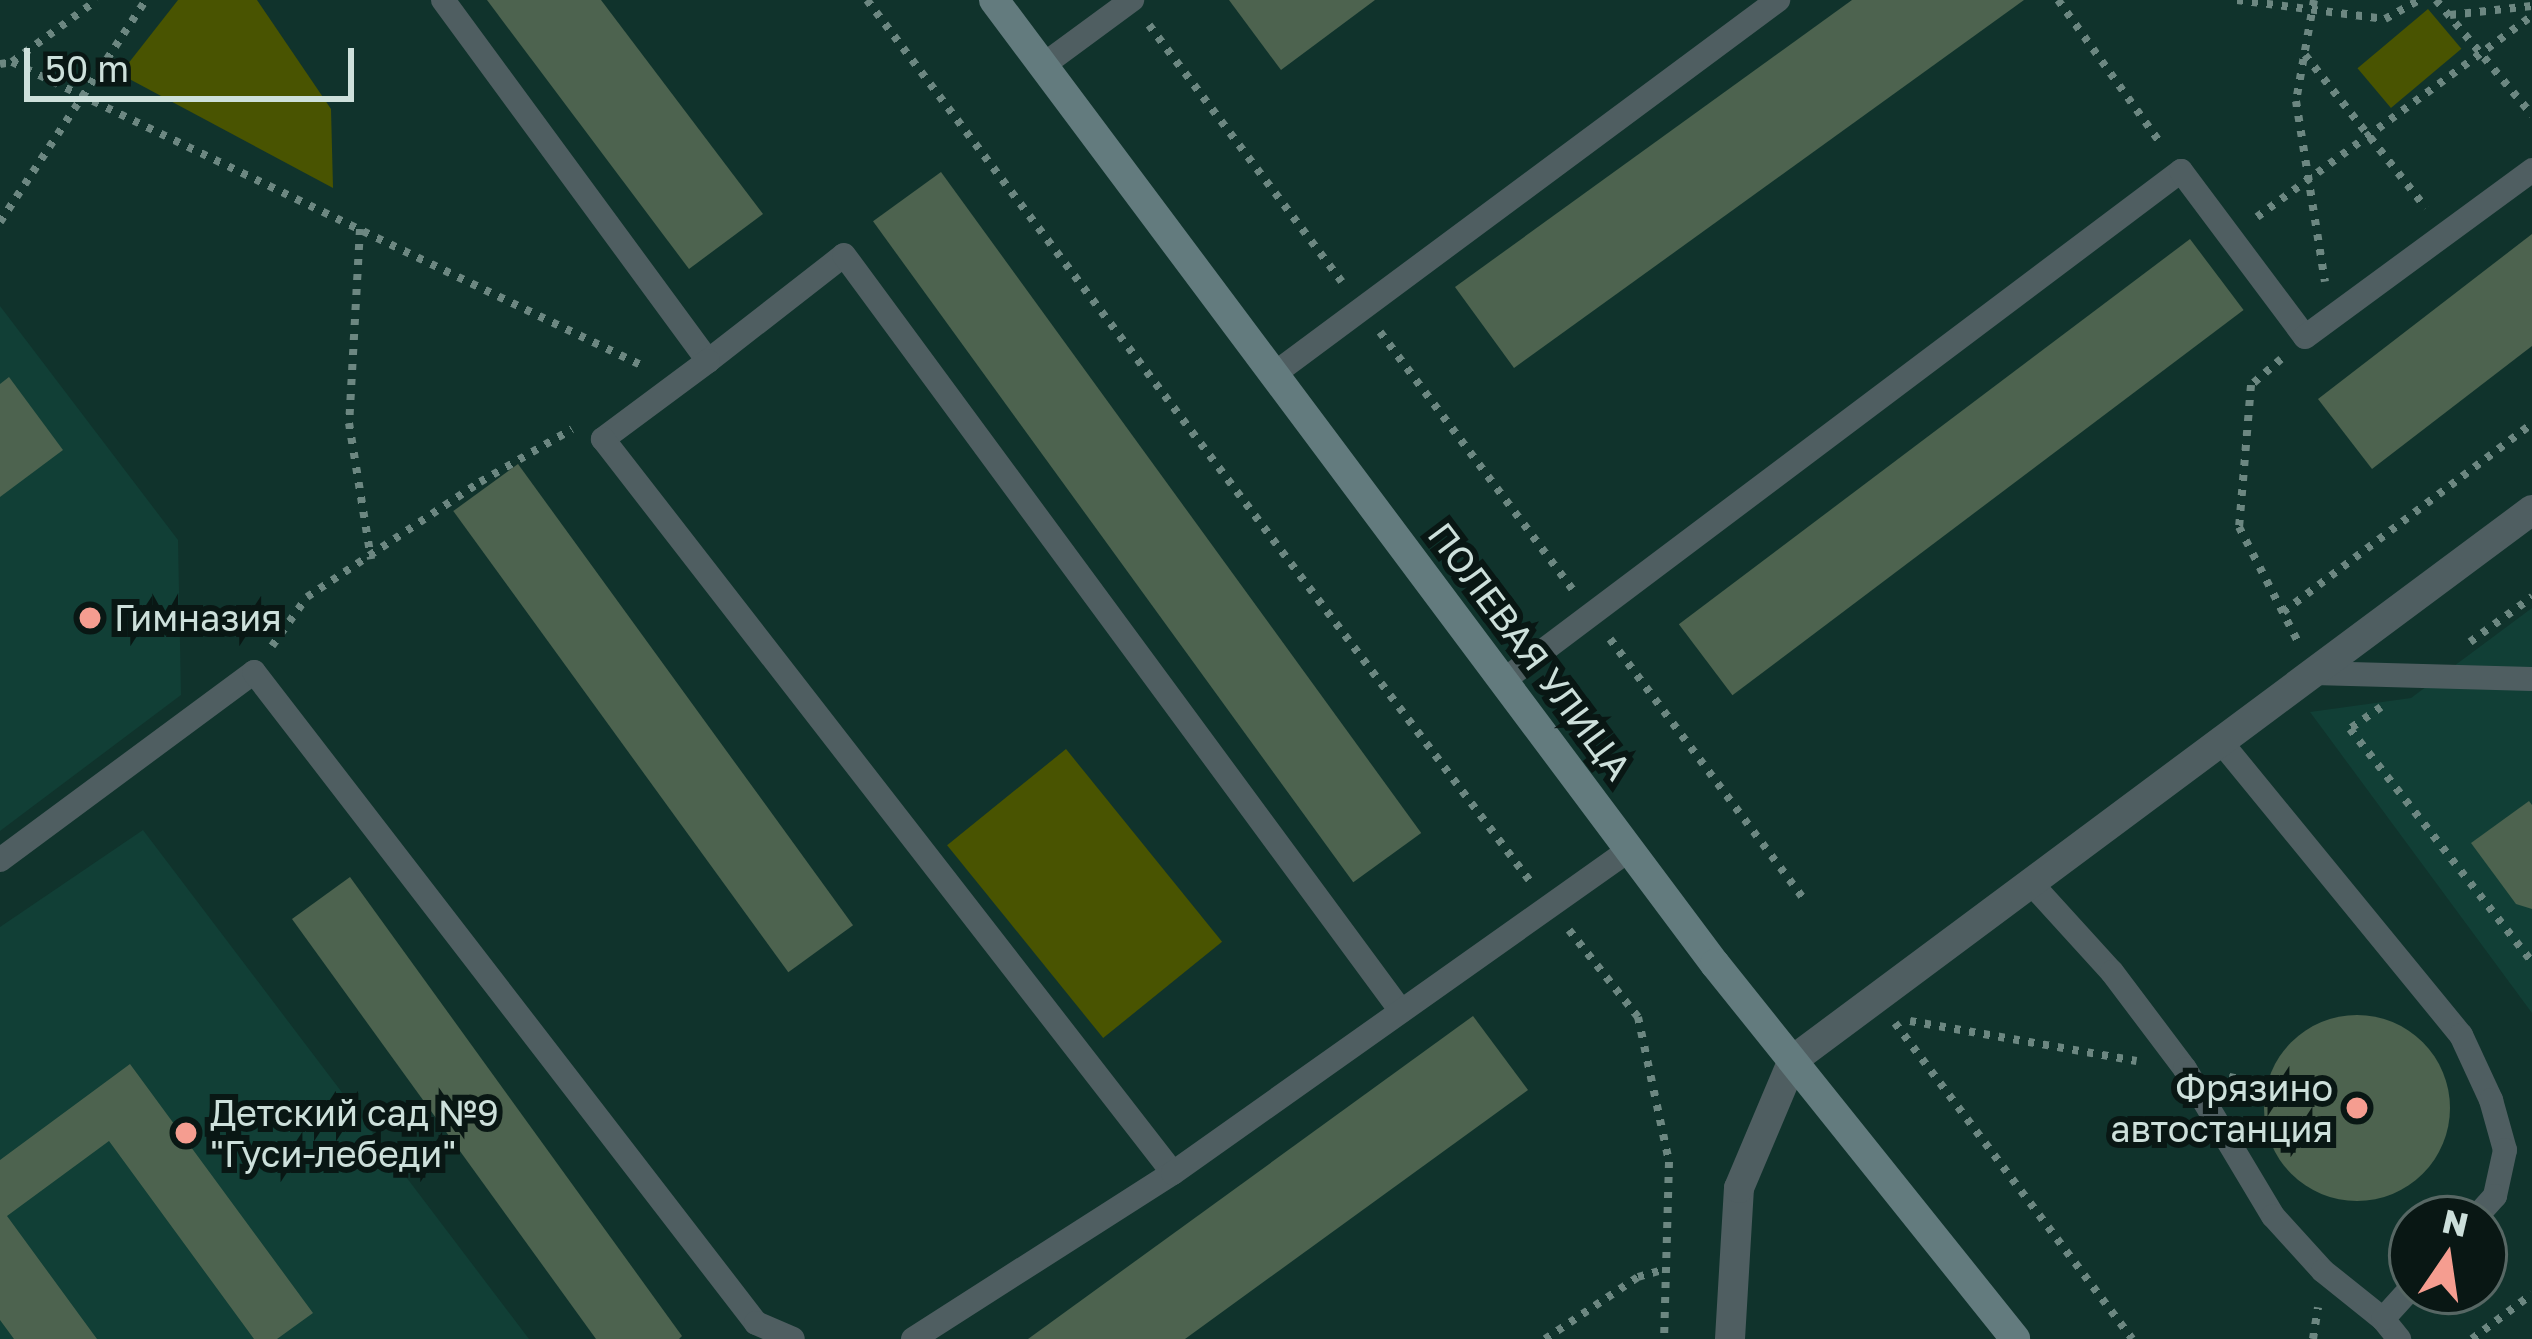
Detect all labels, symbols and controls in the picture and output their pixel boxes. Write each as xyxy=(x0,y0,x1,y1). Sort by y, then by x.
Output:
scale bar xyxy=(30,24,360,98)
text: 50 m xyxy=(45,47,129,90)
street label: ПОЛЕВАЯ УЛИЦА xyxy=(1419,514,1641,788)
place label: Гимназия xyxy=(114,596,282,640)
marker: Гимназия xyxy=(77,605,103,631)
place label: Фрязино автостанция xyxy=(2110,1065,2333,1150)
place label: Детский сад №9 "Гуси-лебеди" xyxy=(210,1090,499,1175)
marker: Фрязино автостанция xyxy=(2344,1095,2370,1121)
marker: Детский сад №9 "Гуси-лебеди" xyxy=(173,1120,199,1146)
north arrow xyxy=(2388,1195,2508,1315)
text: N xyxy=(2439,1201,2472,1244)

